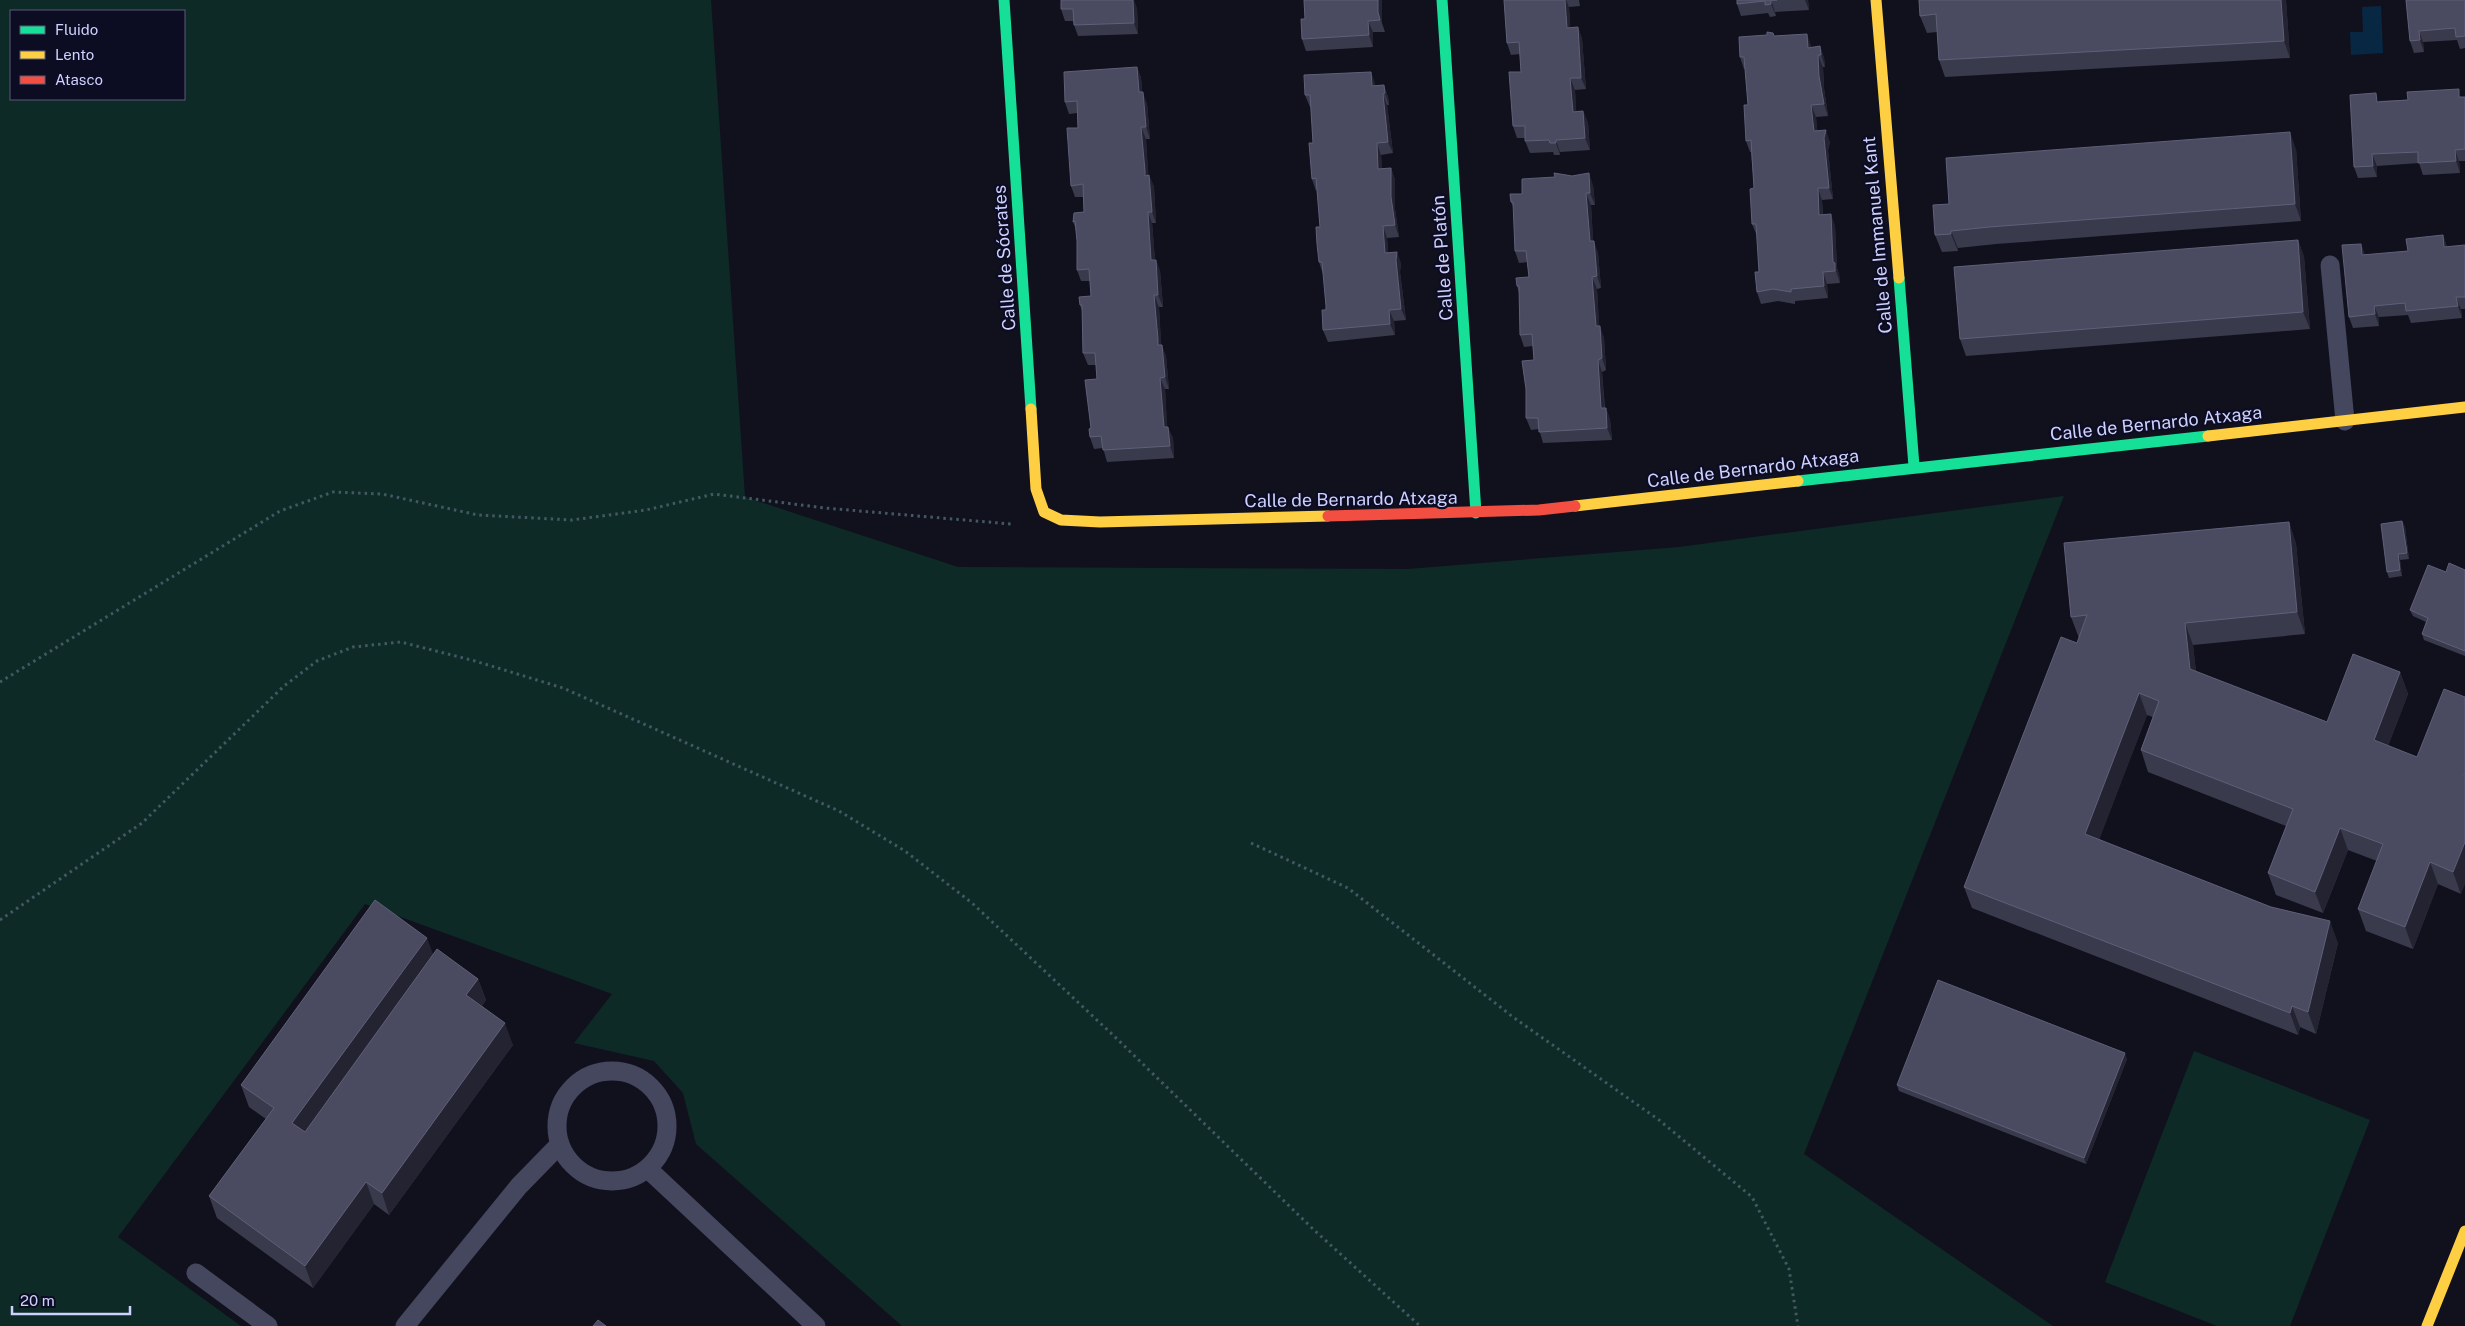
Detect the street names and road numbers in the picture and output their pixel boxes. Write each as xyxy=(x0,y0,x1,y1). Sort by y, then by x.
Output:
street label: Calle de Immanuel Kant xyxy=(1858,136,1896,334)
street label: Calle de Sócrates xyxy=(988,184,1020,332)
street label: Calle de Platón xyxy=(1427,195,1457,321)
street label: Calle de Bernardo Atxaga xyxy=(2049,401,2263,445)
street label: Calle de Bernardo Atxaga xyxy=(1646,445,1860,491)
street label: Calle de Bernardo Atxaga xyxy=(1244,487,1458,511)

